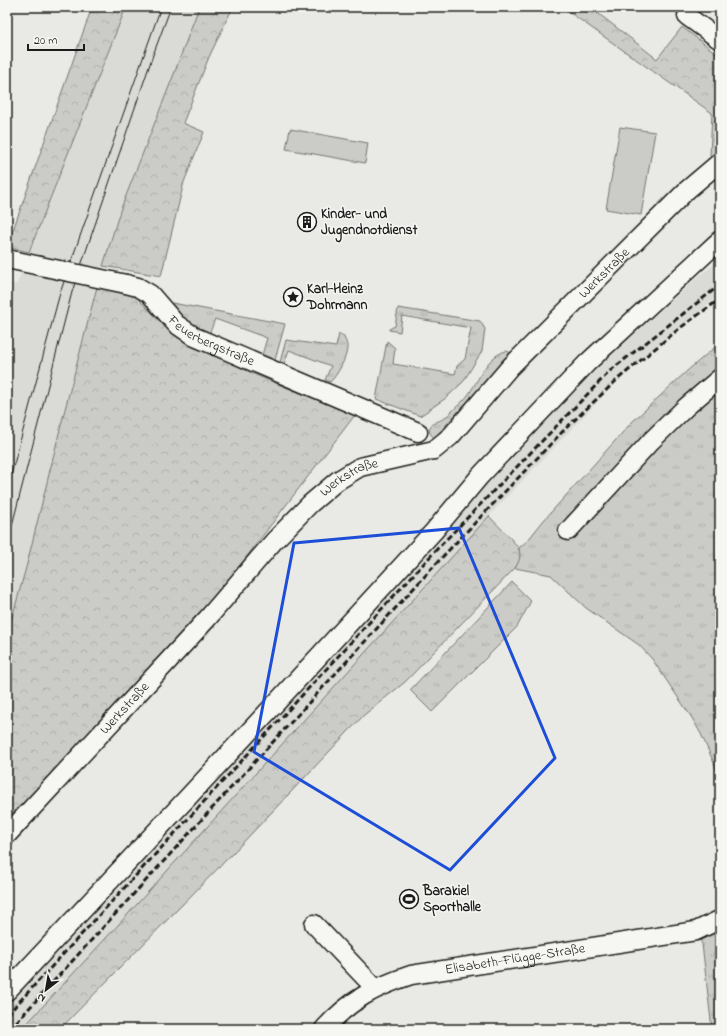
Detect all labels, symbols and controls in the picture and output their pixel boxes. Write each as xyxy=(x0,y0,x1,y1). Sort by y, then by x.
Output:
scale bar xyxy=(28,26,84,52)
text: 20 m xyxy=(34,32,57,50)
place label: Kinder- und Jugendnotdienst xyxy=(321,204,418,243)
building icon: Kinder- und Jugendnotdienst xyxy=(296,211,318,233)
street label: Werkstraße xyxy=(574,242,635,303)
place label: Karl-Heinz Dohrmann xyxy=(306,279,367,316)
place icon: Karl-Heinz Dohrmann xyxy=(282,286,304,308)
street label: Feuerbergstraße xyxy=(162,310,259,372)
street label: Werkstraße xyxy=(315,453,381,502)
street label: Werkstraße xyxy=(95,677,155,739)
place label: Barakiel Sporthalle xyxy=(422,881,482,918)
sports icon: Barakiel Sporthalle xyxy=(398,888,420,910)
street label: Elisabeth-Flügge-Straße xyxy=(444,938,587,980)
north arrow xyxy=(26,970,66,1010)
text: N xyxy=(34,989,49,1006)

